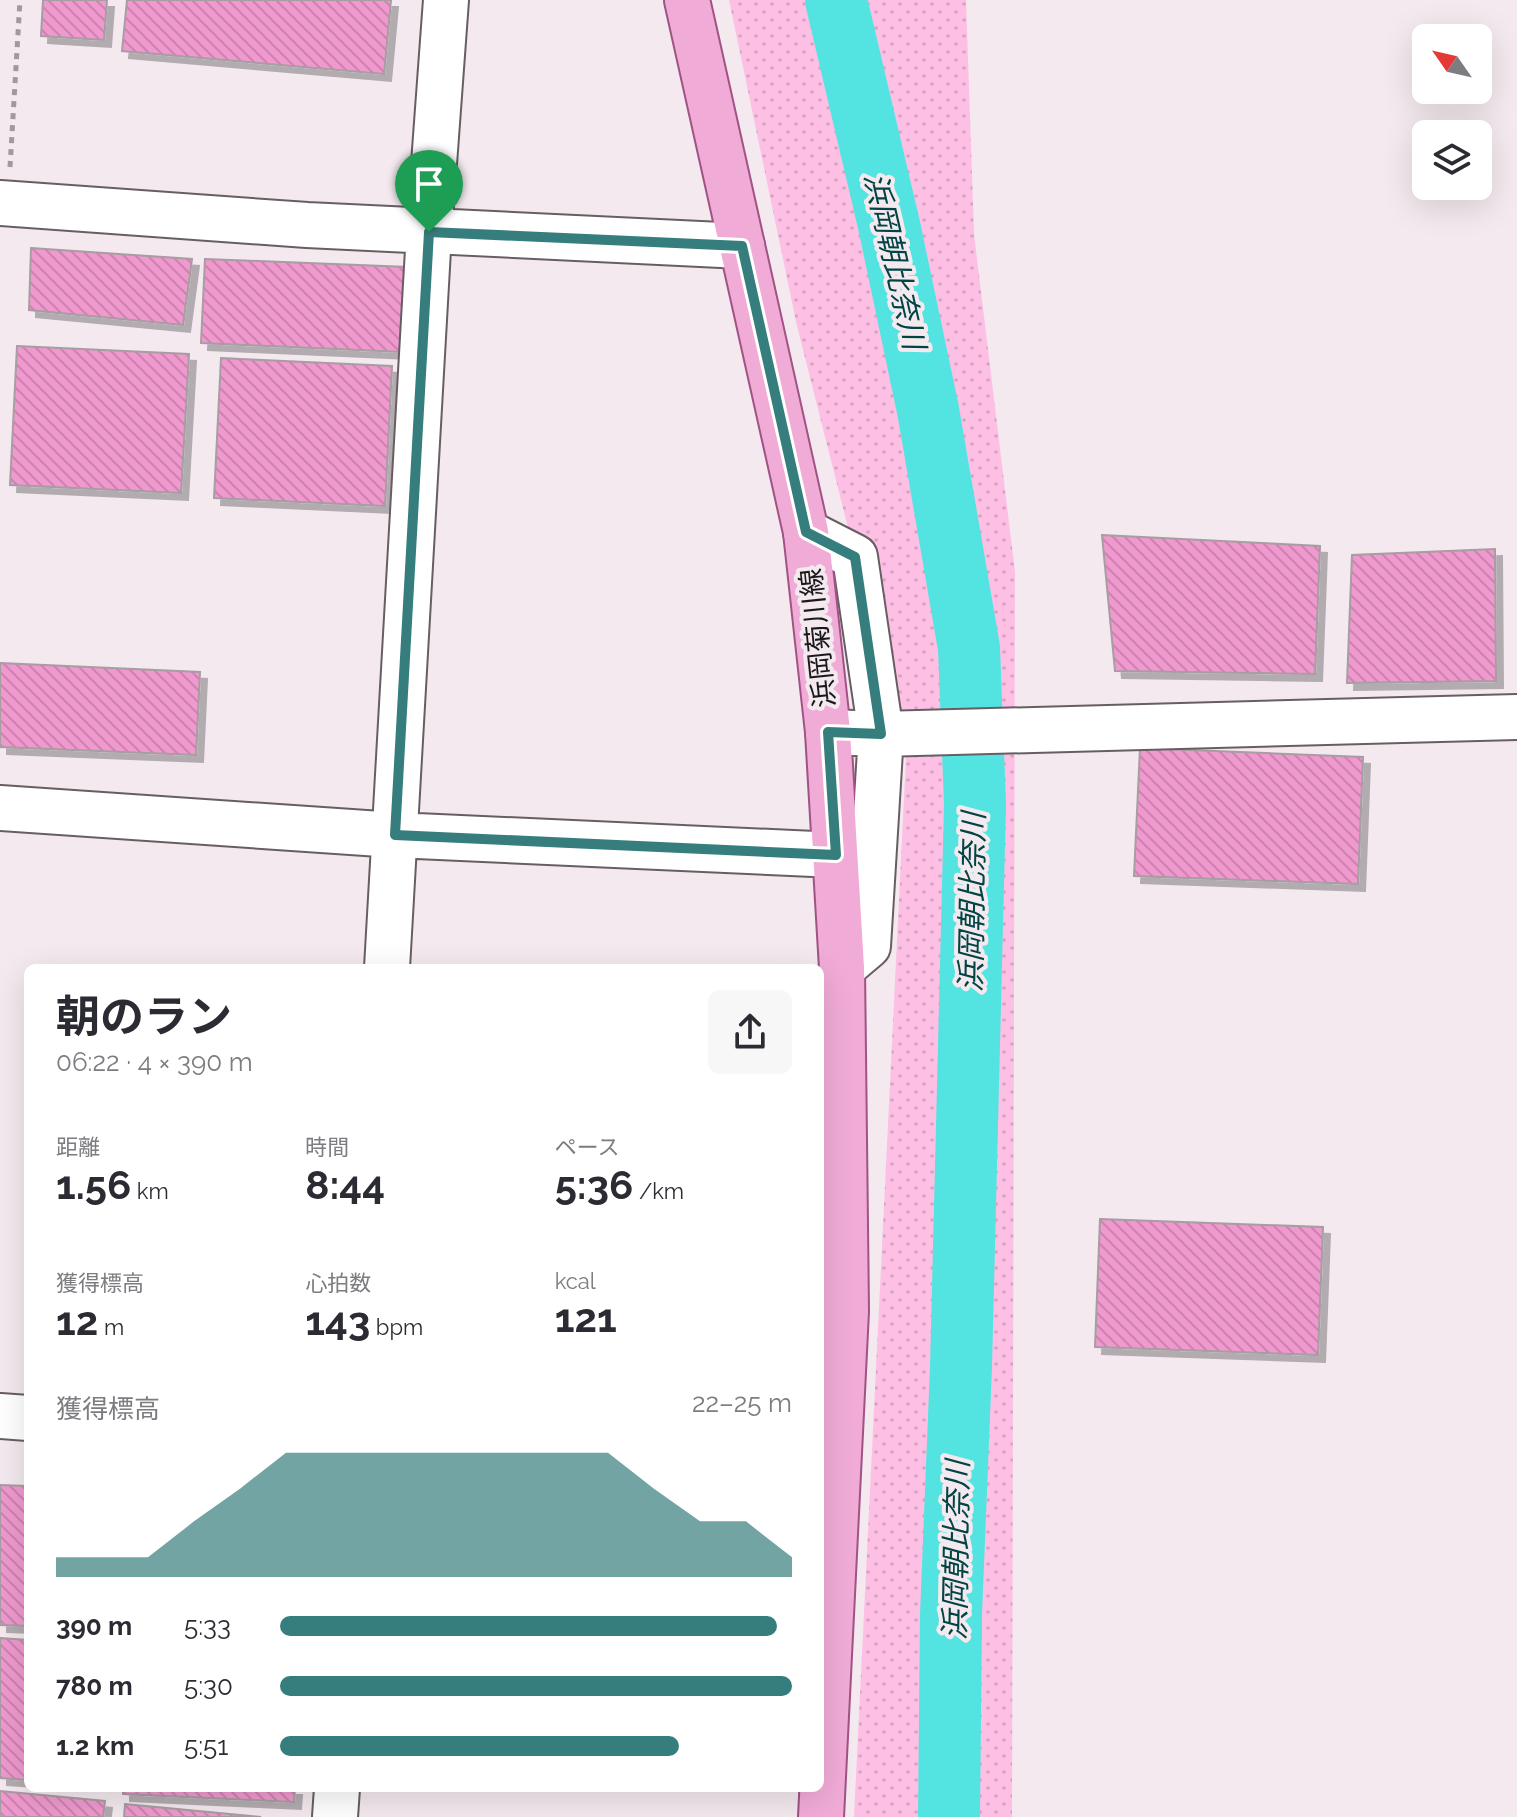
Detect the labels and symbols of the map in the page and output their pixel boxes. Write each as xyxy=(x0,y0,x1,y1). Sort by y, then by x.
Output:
north arrow xyxy=(1412,24,1492,104)
pin xyxy=(395,150,463,232)
water label: 浜岡朝比奈川 xyxy=(858,169,933,356)
street label: 浜岡菊川線 xyxy=(794,567,842,709)
water label: 浜岡朝比奈川 xyxy=(953,809,991,992)
water label: 浜岡朝比奈川 xyxy=(937,1457,975,1640)

